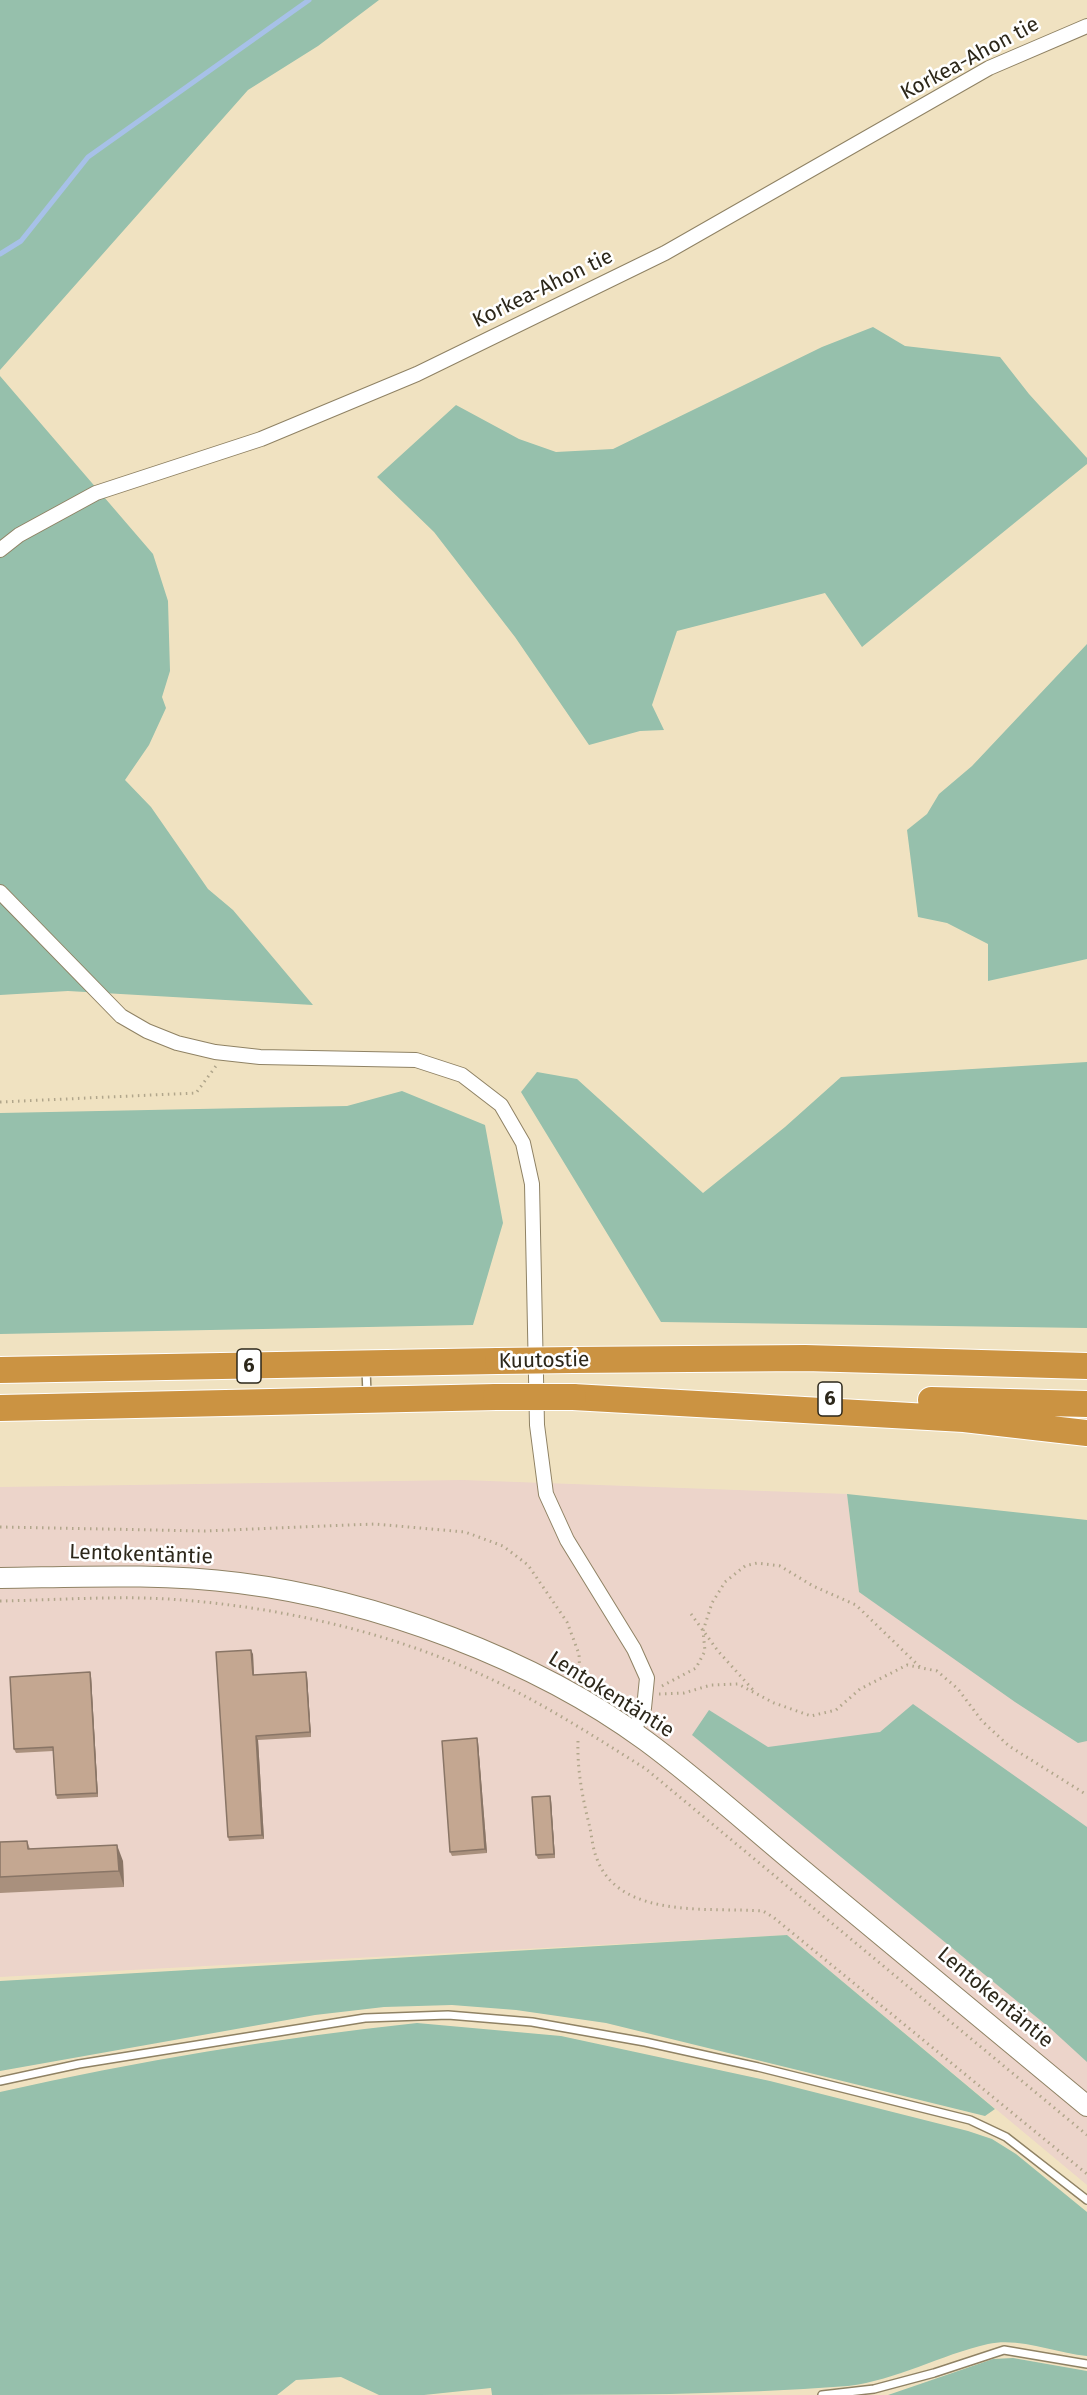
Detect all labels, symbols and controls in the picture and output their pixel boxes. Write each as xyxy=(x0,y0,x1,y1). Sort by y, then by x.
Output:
street label: Korkea-Ahon tie xyxy=(896,12,1044,106)
street label: Korkea-Ahon tie xyxy=(469,244,617,334)
street label: Kuutostie xyxy=(498,1348,590,1374)
road number: 6 xyxy=(237,1349,261,1383)
road number: 6 xyxy=(818,1382,842,1416)
street label: Lentokentäntie xyxy=(69,1540,213,1570)
street label: Lentokentäntie xyxy=(543,1646,679,1744)
street label: Lentokentäntie xyxy=(932,1942,1058,2054)

